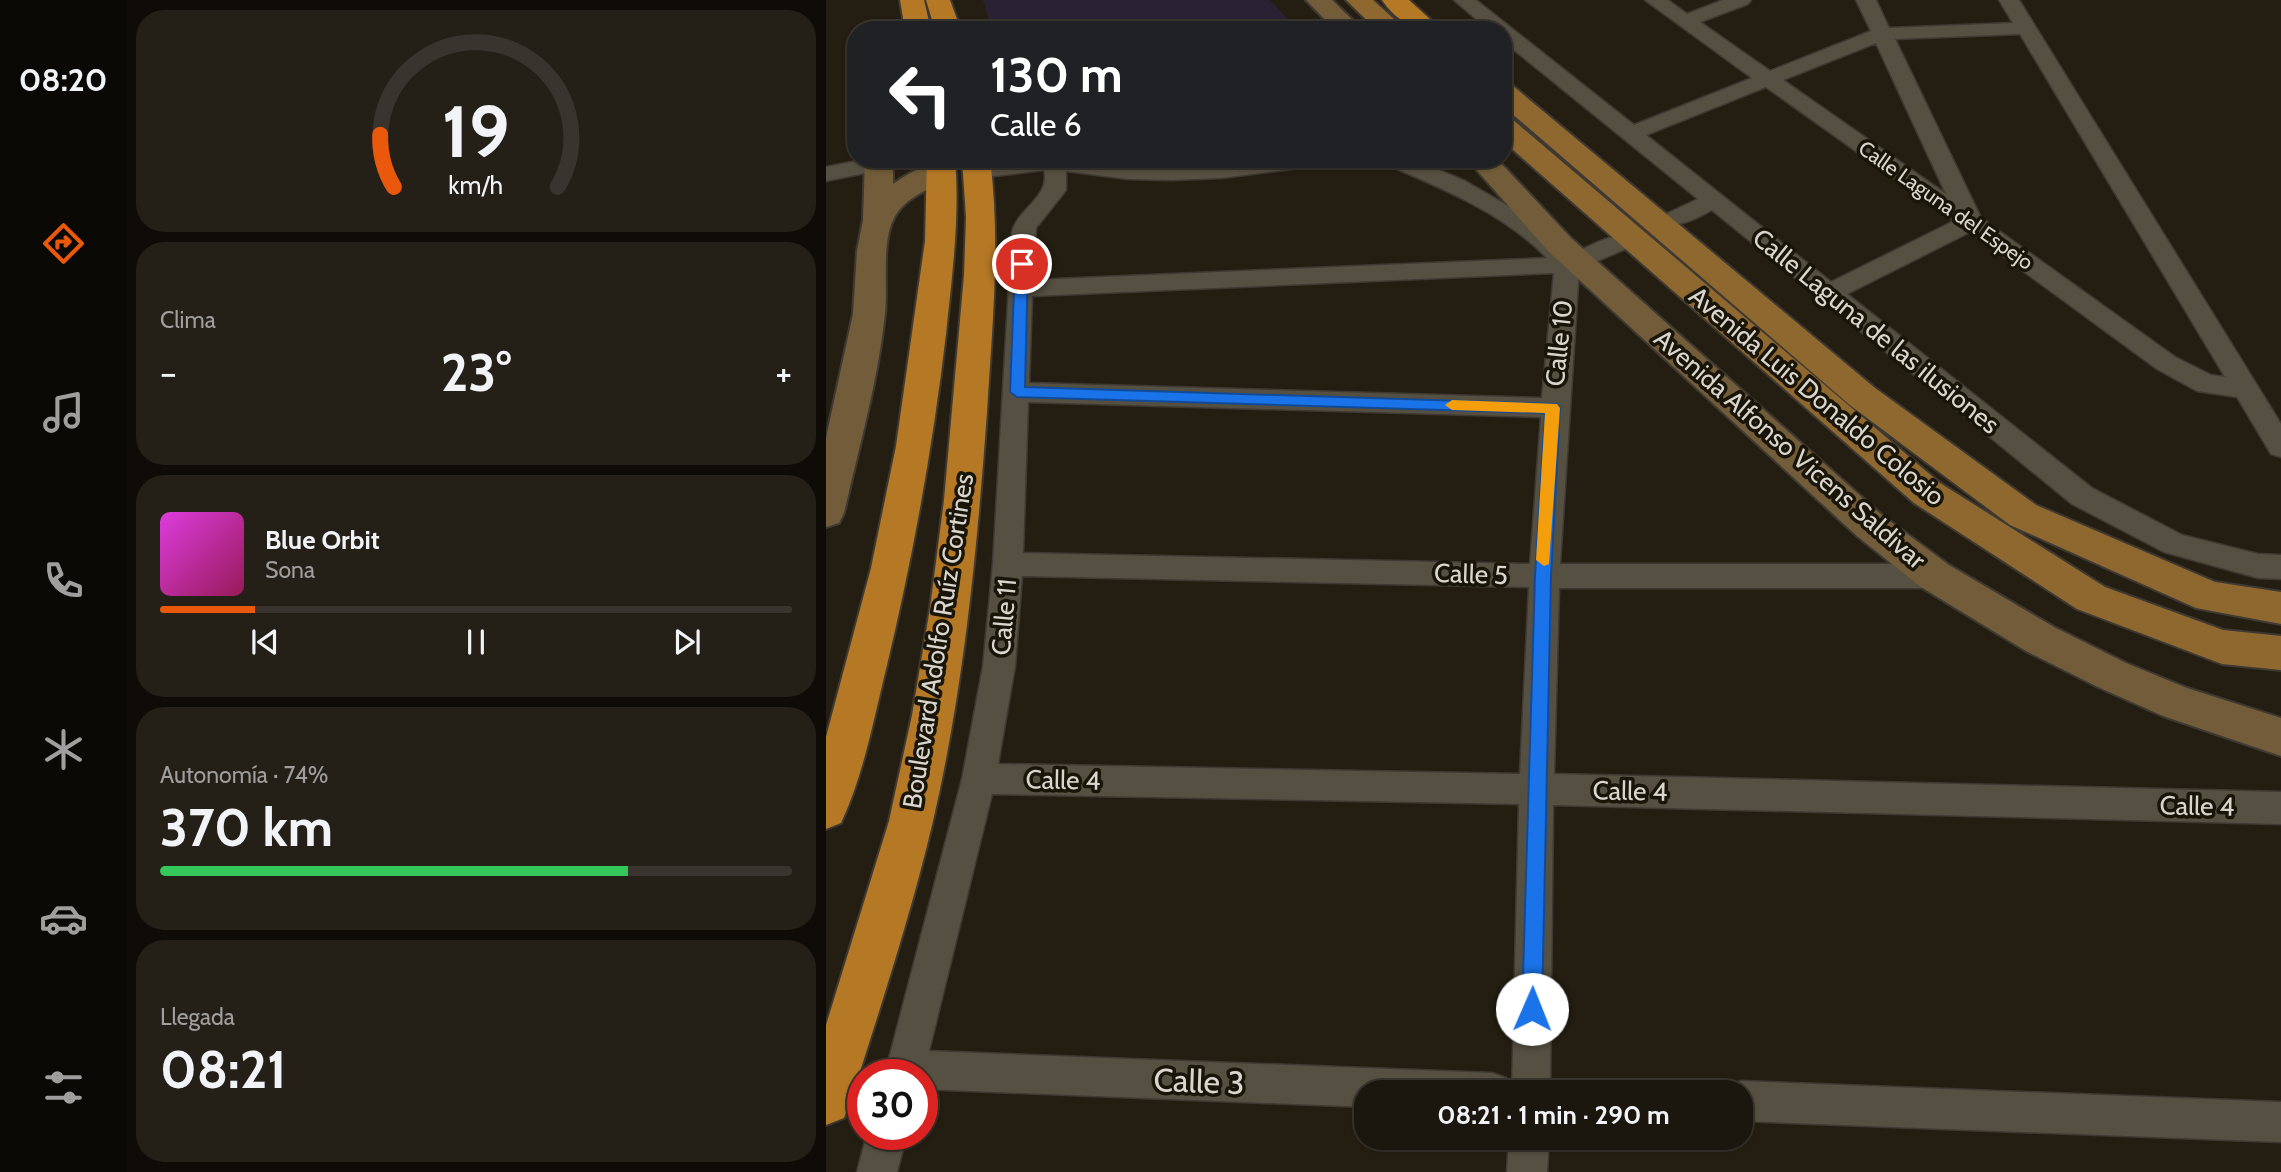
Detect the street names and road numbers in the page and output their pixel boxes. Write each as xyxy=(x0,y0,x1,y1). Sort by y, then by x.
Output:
street label: Calle Laguna del Espejo xyxy=(1853,135,2038,276)
street label: Calle Laguna de las ilusiones xyxy=(1746,222,2006,441)
street label: Avenida Luis Donaldo Colosio xyxy=(1683,280,1951,512)
street label: Calle 10 xyxy=(1539,298,1579,388)
street label: Avenida Alfonso Vicens Saldivar xyxy=(1648,322,1933,576)
street label: Boulevard Adolfo Ruíz Cortines xyxy=(896,471,980,811)
street label: Calle 5 xyxy=(1434,557,1508,591)
street label: Calle 11 xyxy=(985,577,1023,657)
street label: Calle 4 xyxy=(1025,763,1101,797)
street label: Calle 4 xyxy=(1592,774,1668,808)
street label: Calle 4 xyxy=(2159,789,2235,823)
street label: Calle 3 xyxy=(1153,1060,1245,1102)

